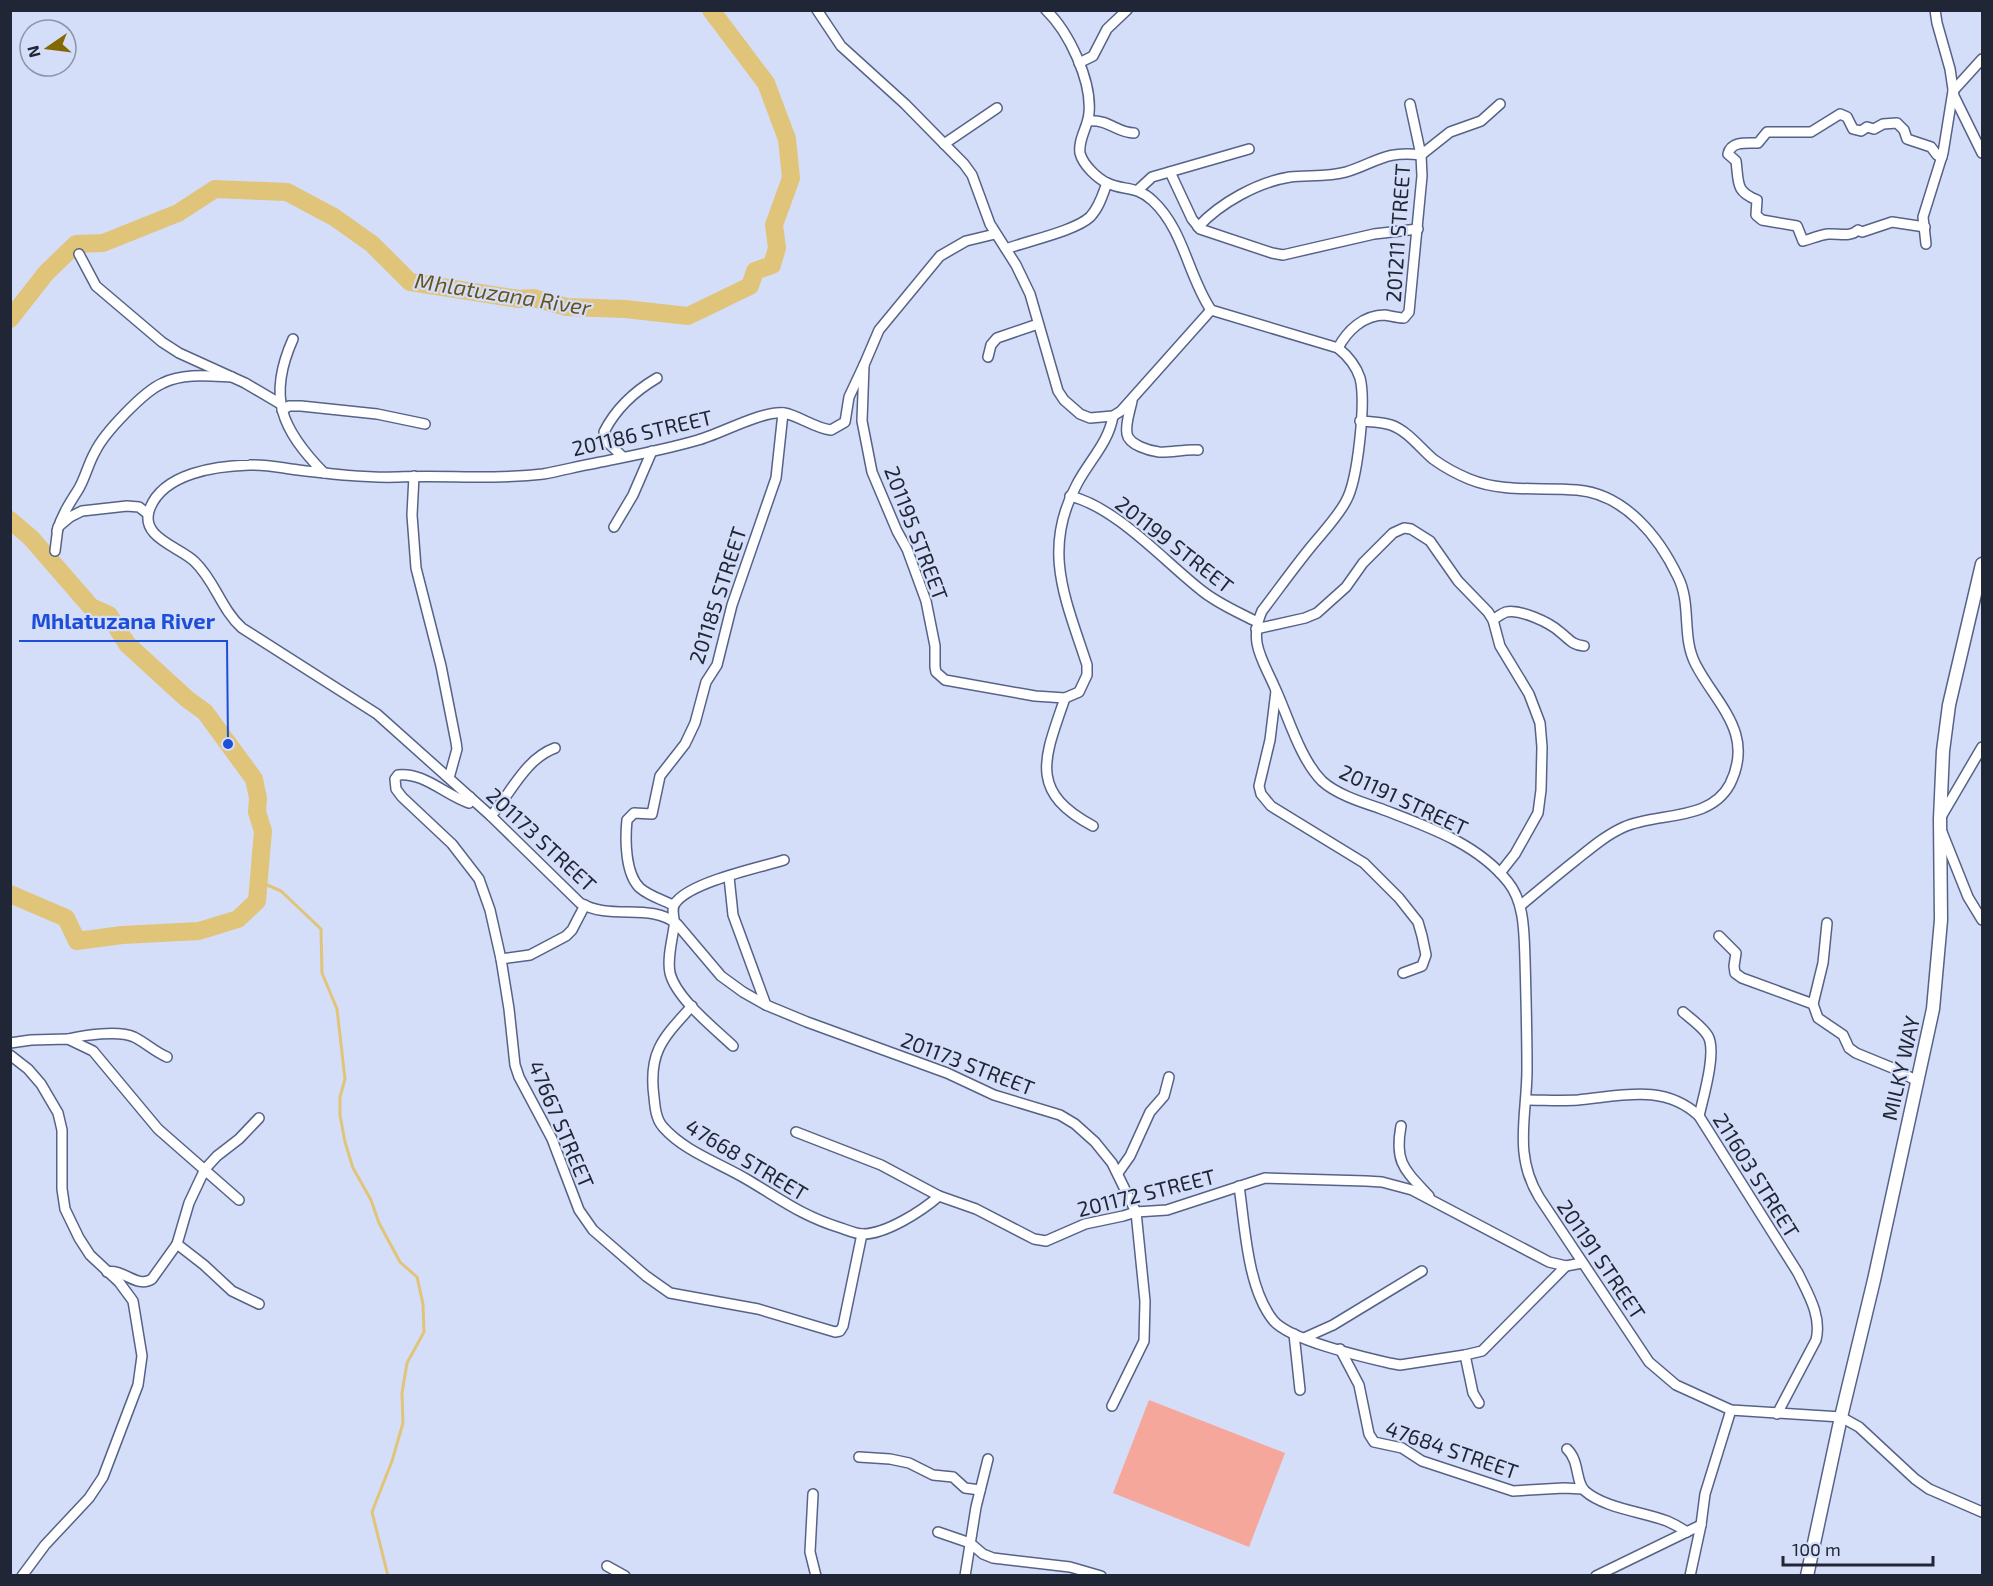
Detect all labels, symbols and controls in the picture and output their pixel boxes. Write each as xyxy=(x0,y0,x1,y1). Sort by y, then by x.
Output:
north arrow xyxy=(18,18,78,78)
text: N xyxy=(22,44,44,60)
street label: 201211 STREET xyxy=(1380,163,1414,303)
water label: Mhlatuzana River xyxy=(413,266,594,320)
street label: 201186 STREET xyxy=(569,404,715,460)
street label: 201195 STREET xyxy=(880,462,954,604)
street label: 201199 STREET xyxy=(1111,490,1239,598)
street label: 201185 STREET xyxy=(683,523,751,667)
callout: Mhlatuzana River xyxy=(19,601,227,641)
text: Mhlatuzana River xyxy=(31,607,216,633)
street label: 201191 STREET xyxy=(1336,758,1472,840)
street label: 201173 STREET xyxy=(482,782,602,896)
street label: MILKY WAY xyxy=(1876,1013,1924,1123)
street label: 201173 STREET xyxy=(898,1026,1038,1100)
street label: 47667 STREET xyxy=(524,1057,600,1191)
street label: 211603 STREET xyxy=(1709,1108,1805,1242)
street label: 47668 STREET xyxy=(681,1113,813,1205)
street label: 201172 STREET xyxy=(1075,1163,1217,1221)
street label: 201191 STREET xyxy=(1553,1194,1651,1324)
street label: 47684 STREET xyxy=(1382,1415,1522,1483)
scale bar xyxy=(1783,1529,1933,1567)
text: 100 m xyxy=(1792,1538,1841,1560)

